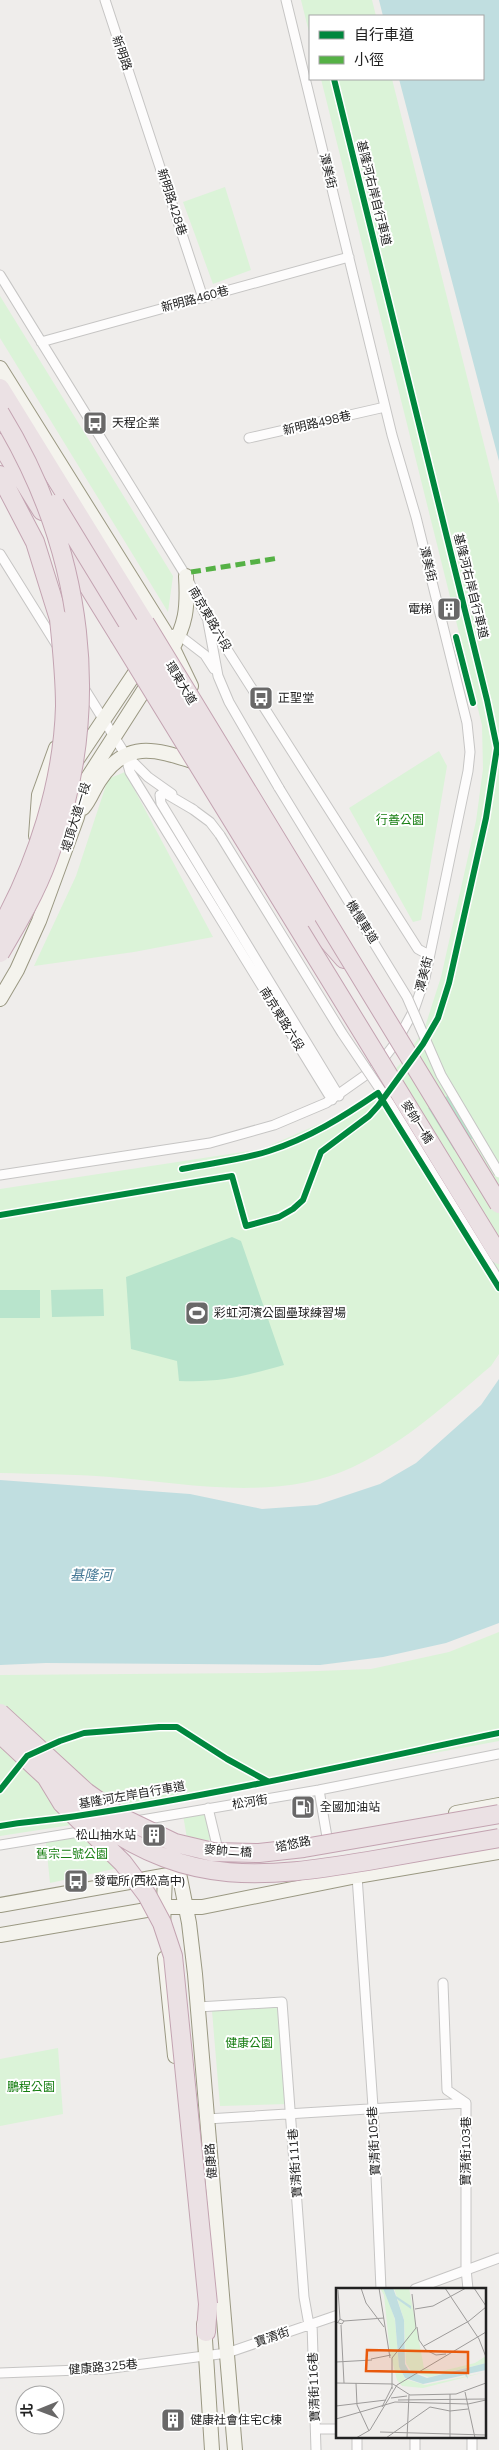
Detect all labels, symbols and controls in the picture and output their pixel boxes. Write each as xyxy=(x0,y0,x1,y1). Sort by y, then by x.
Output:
legend xyxy=(309,15,484,80)
text: 自行車道 xyxy=(354,25,414,44)
street label: 新明路 xyxy=(110,33,135,72)
text: 小徑 xyxy=(354,50,384,69)
street label: 基隆河右岸自行車道 xyxy=(354,139,395,247)
street label: 潭美街 xyxy=(317,152,340,190)
street label: 新明路428巷 xyxy=(155,166,190,237)
street label: 新明路460巷 xyxy=(159,282,230,315)
street label: 新明路498巷 xyxy=(281,407,352,438)
bus stop icon: 天程企業 xyxy=(82,410,108,436)
place label: 天程企業 xyxy=(112,415,160,430)
street label: 基隆河右岸自行車道 xyxy=(451,532,492,640)
street label: 潭美街 xyxy=(417,545,440,583)
street label: 南京東路六段 xyxy=(186,584,235,654)
building icon: 電梯 xyxy=(436,596,462,622)
place label: 電梯 xyxy=(408,601,432,616)
street label: 環東大道 xyxy=(163,658,200,707)
bus stop icon: 正聖堂 xyxy=(248,685,274,711)
place label: 正聖堂 xyxy=(278,690,314,705)
street label: 堤頂大道一段 xyxy=(58,780,93,853)
park label: 行善公園 xyxy=(376,812,424,827)
street label: 機慢車道 xyxy=(343,897,382,946)
street label: 潭美街 xyxy=(412,955,435,993)
street label: 南京東路六段 xyxy=(257,984,308,1053)
street label: 麥帥一橋 xyxy=(398,1097,437,1146)
sports icon: 彩虹河濱公園壘球練習場 xyxy=(184,1300,210,1326)
place label: 彩虹河濱公園壘球練習場 xyxy=(214,1305,346,1320)
water label: 基隆河 xyxy=(70,1566,115,1584)
street label: 基隆河左岸自行車道 xyxy=(77,1778,186,1811)
street label: 松河街 xyxy=(231,1791,269,1812)
fuel station icon: 全國加油站 xyxy=(290,1794,316,1820)
place label: 全國加油站 xyxy=(320,1799,380,1814)
building icon: 松山抽水站 xyxy=(141,1822,167,1848)
place label: 松山抽水站 xyxy=(76,1827,136,1842)
street label: 塔悠路 xyxy=(274,1832,312,1855)
street label: 麥帥二橋 xyxy=(204,1841,253,1860)
park label: 舊宗二號公園 xyxy=(36,1846,108,1861)
bus stop icon: 發電所(西松高中) xyxy=(63,1868,89,1894)
place label: 發電所(西松高中) xyxy=(94,1873,186,1888)
park label: 健康公園 xyxy=(225,2035,273,2050)
park label: 鵬程公園 xyxy=(7,2079,55,2094)
street label: 寶清街105巷 xyxy=(364,2106,383,2176)
street label: 寶清街103巷 xyxy=(458,2116,473,2186)
street label: 寶清街111巷 xyxy=(285,2128,304,2198)
street label: 健康路 xyxy=(201,2142,220,2180)
inset map xyxy=(336,2288,486,2438)
street label: 寶清街 xyxy=(252,2324,291,2349)
street label: 寶清街116巷 xyxy=(305,2352,322,2422)
street label: 健康路325巷 xyxy=(68,2356,138,2377)
north arrow xyxy=(15,2385,65,2435)
text: 北 xyxy=(18,2403,36,2417)
building icon: 健康社會住宅C棟 xyxy=(160,2407,186,2433)
place label: 健康社會住宅C棟 xyxy=(190,2412,282,2427)

